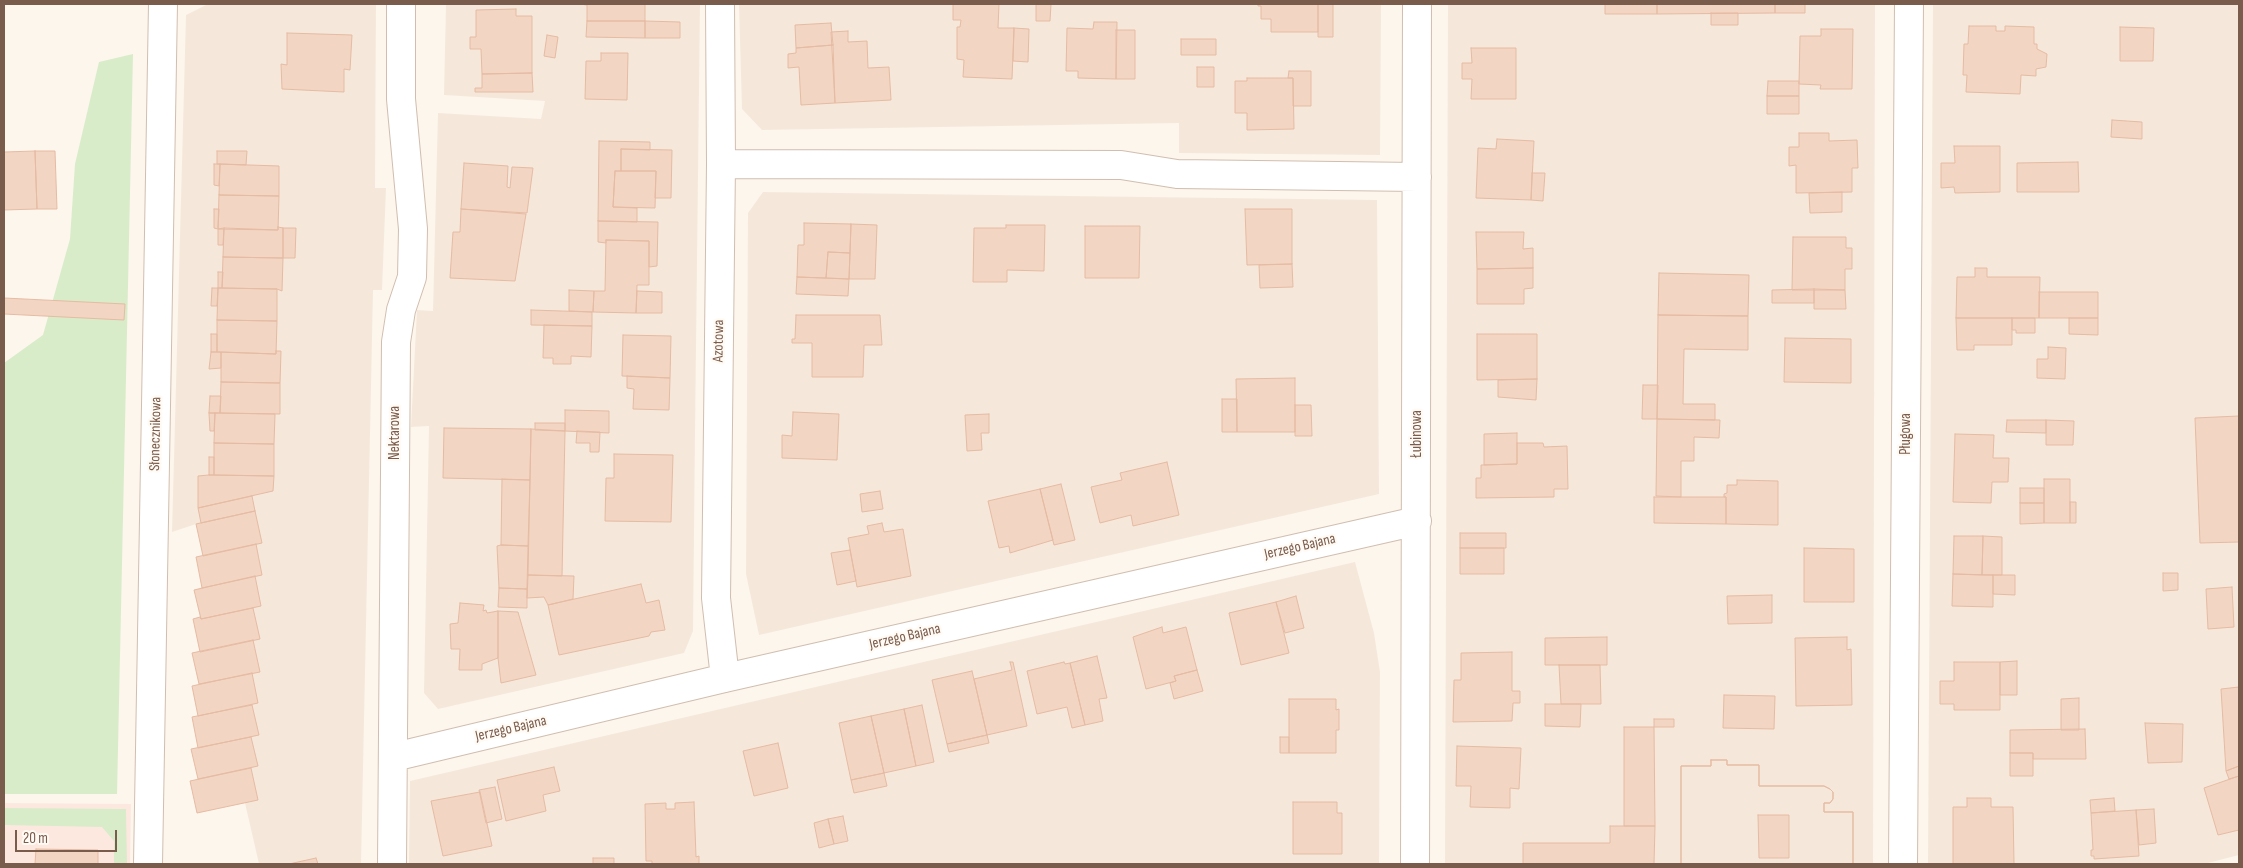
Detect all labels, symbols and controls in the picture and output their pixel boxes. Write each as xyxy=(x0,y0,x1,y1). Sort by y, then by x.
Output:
street label: Azotowa xyxy=(710,320,728,362)
street label: Słonecznikowa xyxy=(146,397,166,471)
street label: Nektarowa xyxy=(386,406,404,460)
street label: Łubinowa xyxy=(1408,410,1426,458)
street label: Pługowa xyxy=(1897,413,1915,455)
street label: Jerzego Bajana xyxy=(1263,530,1337,564)
street label: Jerzego Bajana xyxy=(868,620,942,654)
street label: Jerzego Bajana xyxy=(474,712,548,746)
scale bar xyxy=(18,820,120,852)
text: 20 m xyxy=(23,829,48,848)

